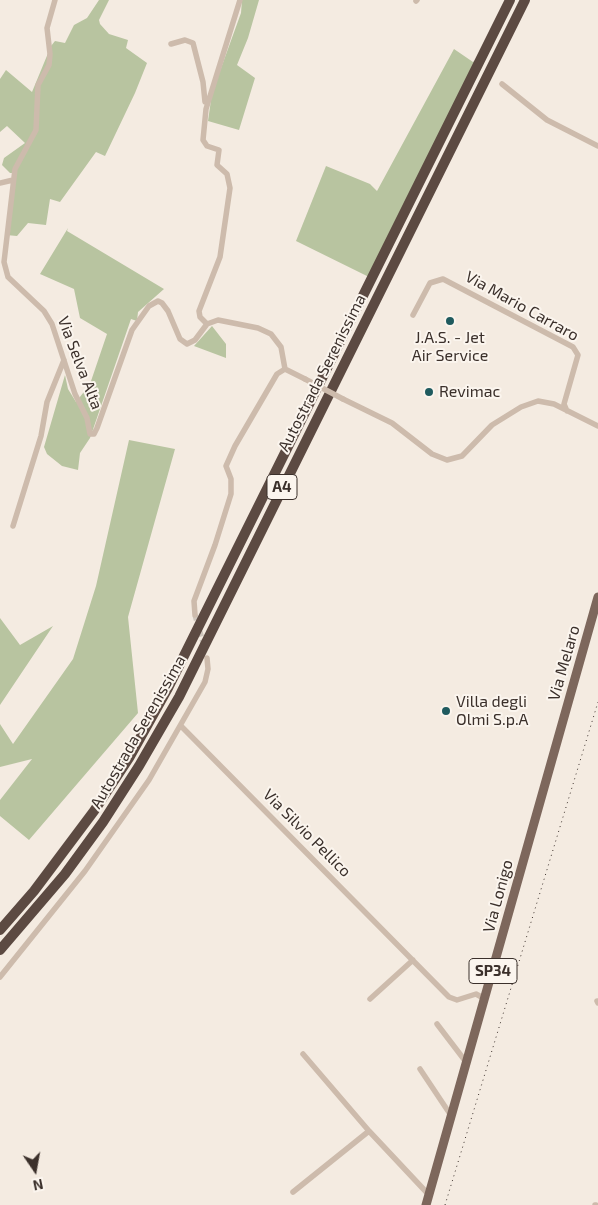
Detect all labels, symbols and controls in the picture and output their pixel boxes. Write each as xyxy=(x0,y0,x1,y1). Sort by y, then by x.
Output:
street label: Via Mario Carraro xyxy=(462,267,582,345)
street label: Autostrada Serenissima xyxy=(274,291,370,455)
street label: Via Selva Alta xyxy=(53,314,107,412)
marker: J.A.S. - Jet Air Service xyxy=(444,315,456,327)
place label: J.A.S. - Jet Air Service xyxy=(412,328,488,366)
place label: Revimac xyxy=(439,382,500,402)
marker: Revimac xyxy=(423,386,435,398)
road number: A4 xyxy=(267,474,297,500)
street label: Via Melaro xyxy=(544,623,584,703)
street label: Autostrada Serenissima xyxy=(86,652,190,812)
place label: Villa degli Olmi S.p.A xyxy=(456,692,529,730)
marker: Villa degli Olmi S.p.A xyxy=(440,705,452,717)
street label: Via Silvio Pellico xyxy=(259,785,355,881)
street label: Via Lonigo xyxy=(479,858,517,934)
road number: SP34 xyxy=(469,958,517,984)
north arrow xyxy=(10,1145,60,1195)
text: N xyxy=(32,1176,45,1195)

